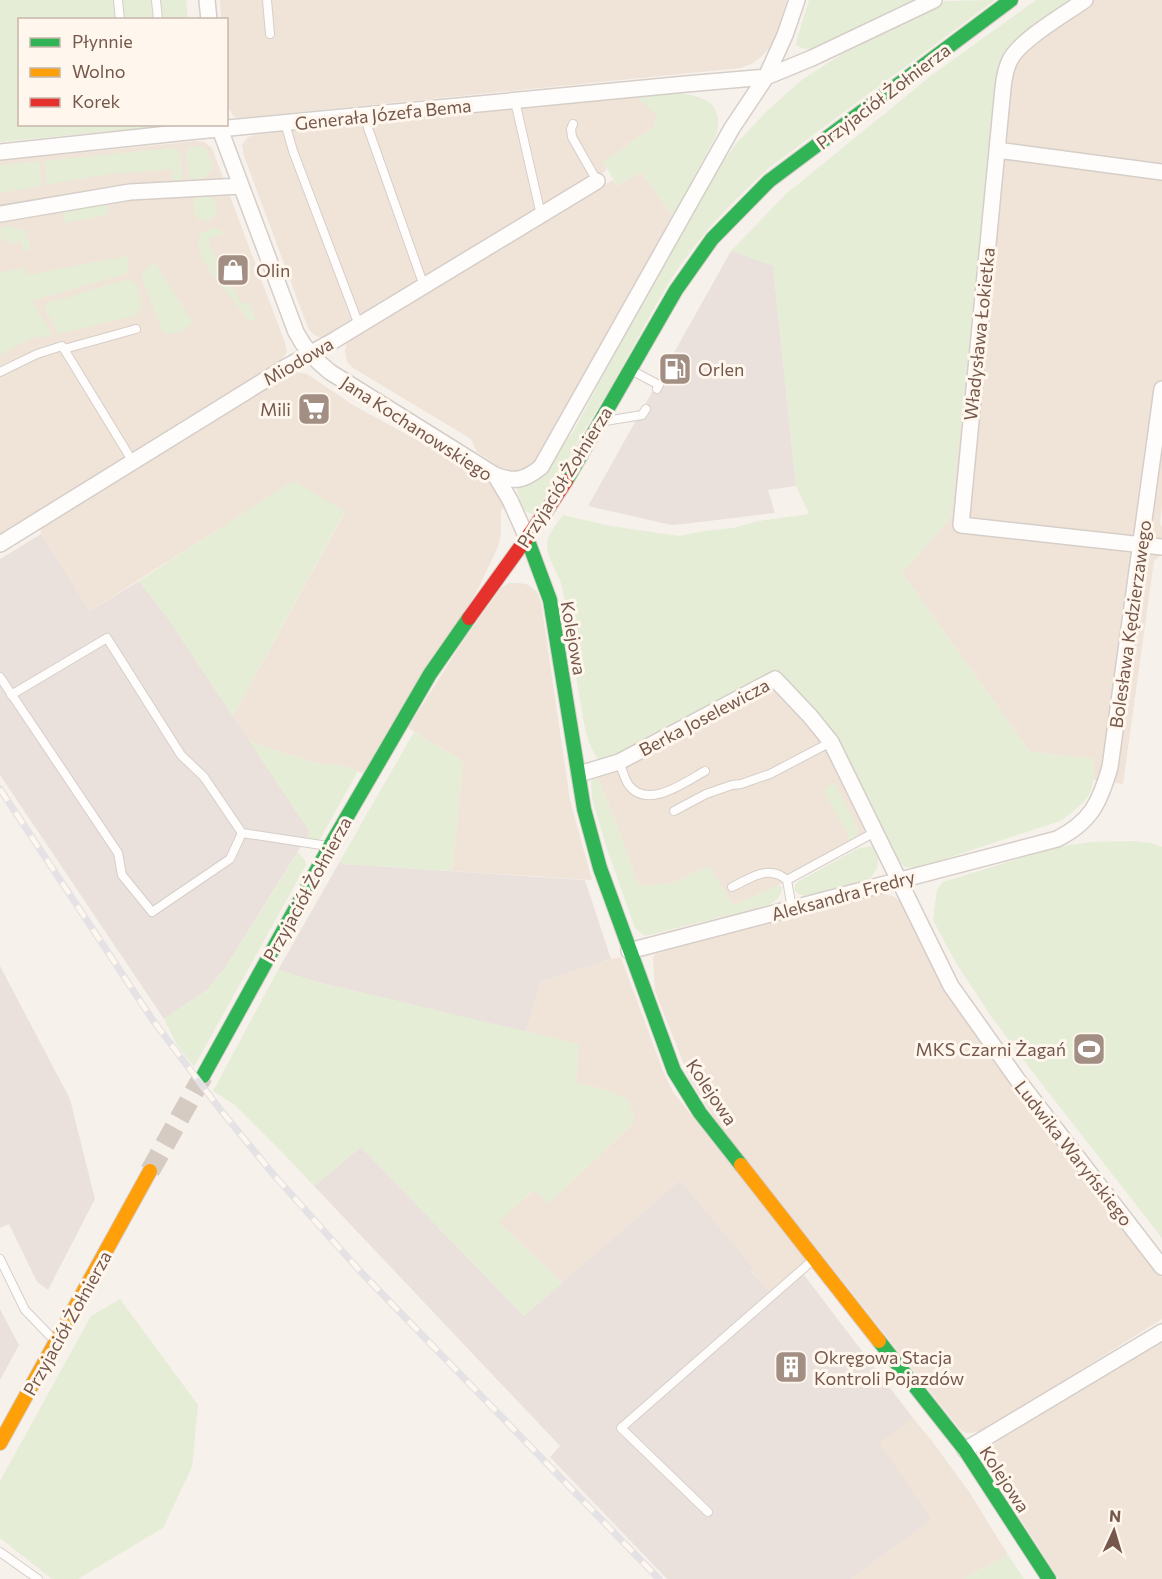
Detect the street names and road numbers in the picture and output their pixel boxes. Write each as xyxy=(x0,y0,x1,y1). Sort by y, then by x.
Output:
street label: Przyjaciół Żołnierza xyxy=(812,38,954,154)
street label: Generała Józefa Bema xyxy=(294,94,472,134)
street label: Władysława Łokietka xyxy=(959,246,999,422)
street label: Miodowa xyxy=(259,332,337,390)
street label: Jana Kochanowskiego xyxy=(337,371,497,485)
street label: Przyjaciół Żołnierza xyxy=(512,402,616,552)
street label: Bolesława Kędzierzawego xyxy=(1104,518,1156,730)
street label: Kolejowa xyxy=(557,599,591,677)
street label: Berka Joselewicza xyxy=(635,673,773,761)
street label: Przyjaciół Żołnierza xyxy=(258,813,356,965)
street label: Aleksandra Fredry xyxy=(769,865,917,925)
street label: Kolejowa xyxy=(682,1055,742,1129)
street label: Ludwika Waryńskiego xyxy=(1010,1076,1138,1230)
street label: Przyjaciół Żołnierza xyxy=(18,1247,116,1399)
street label: Kolejowa xyxy=(975,1442,1035,1516)

